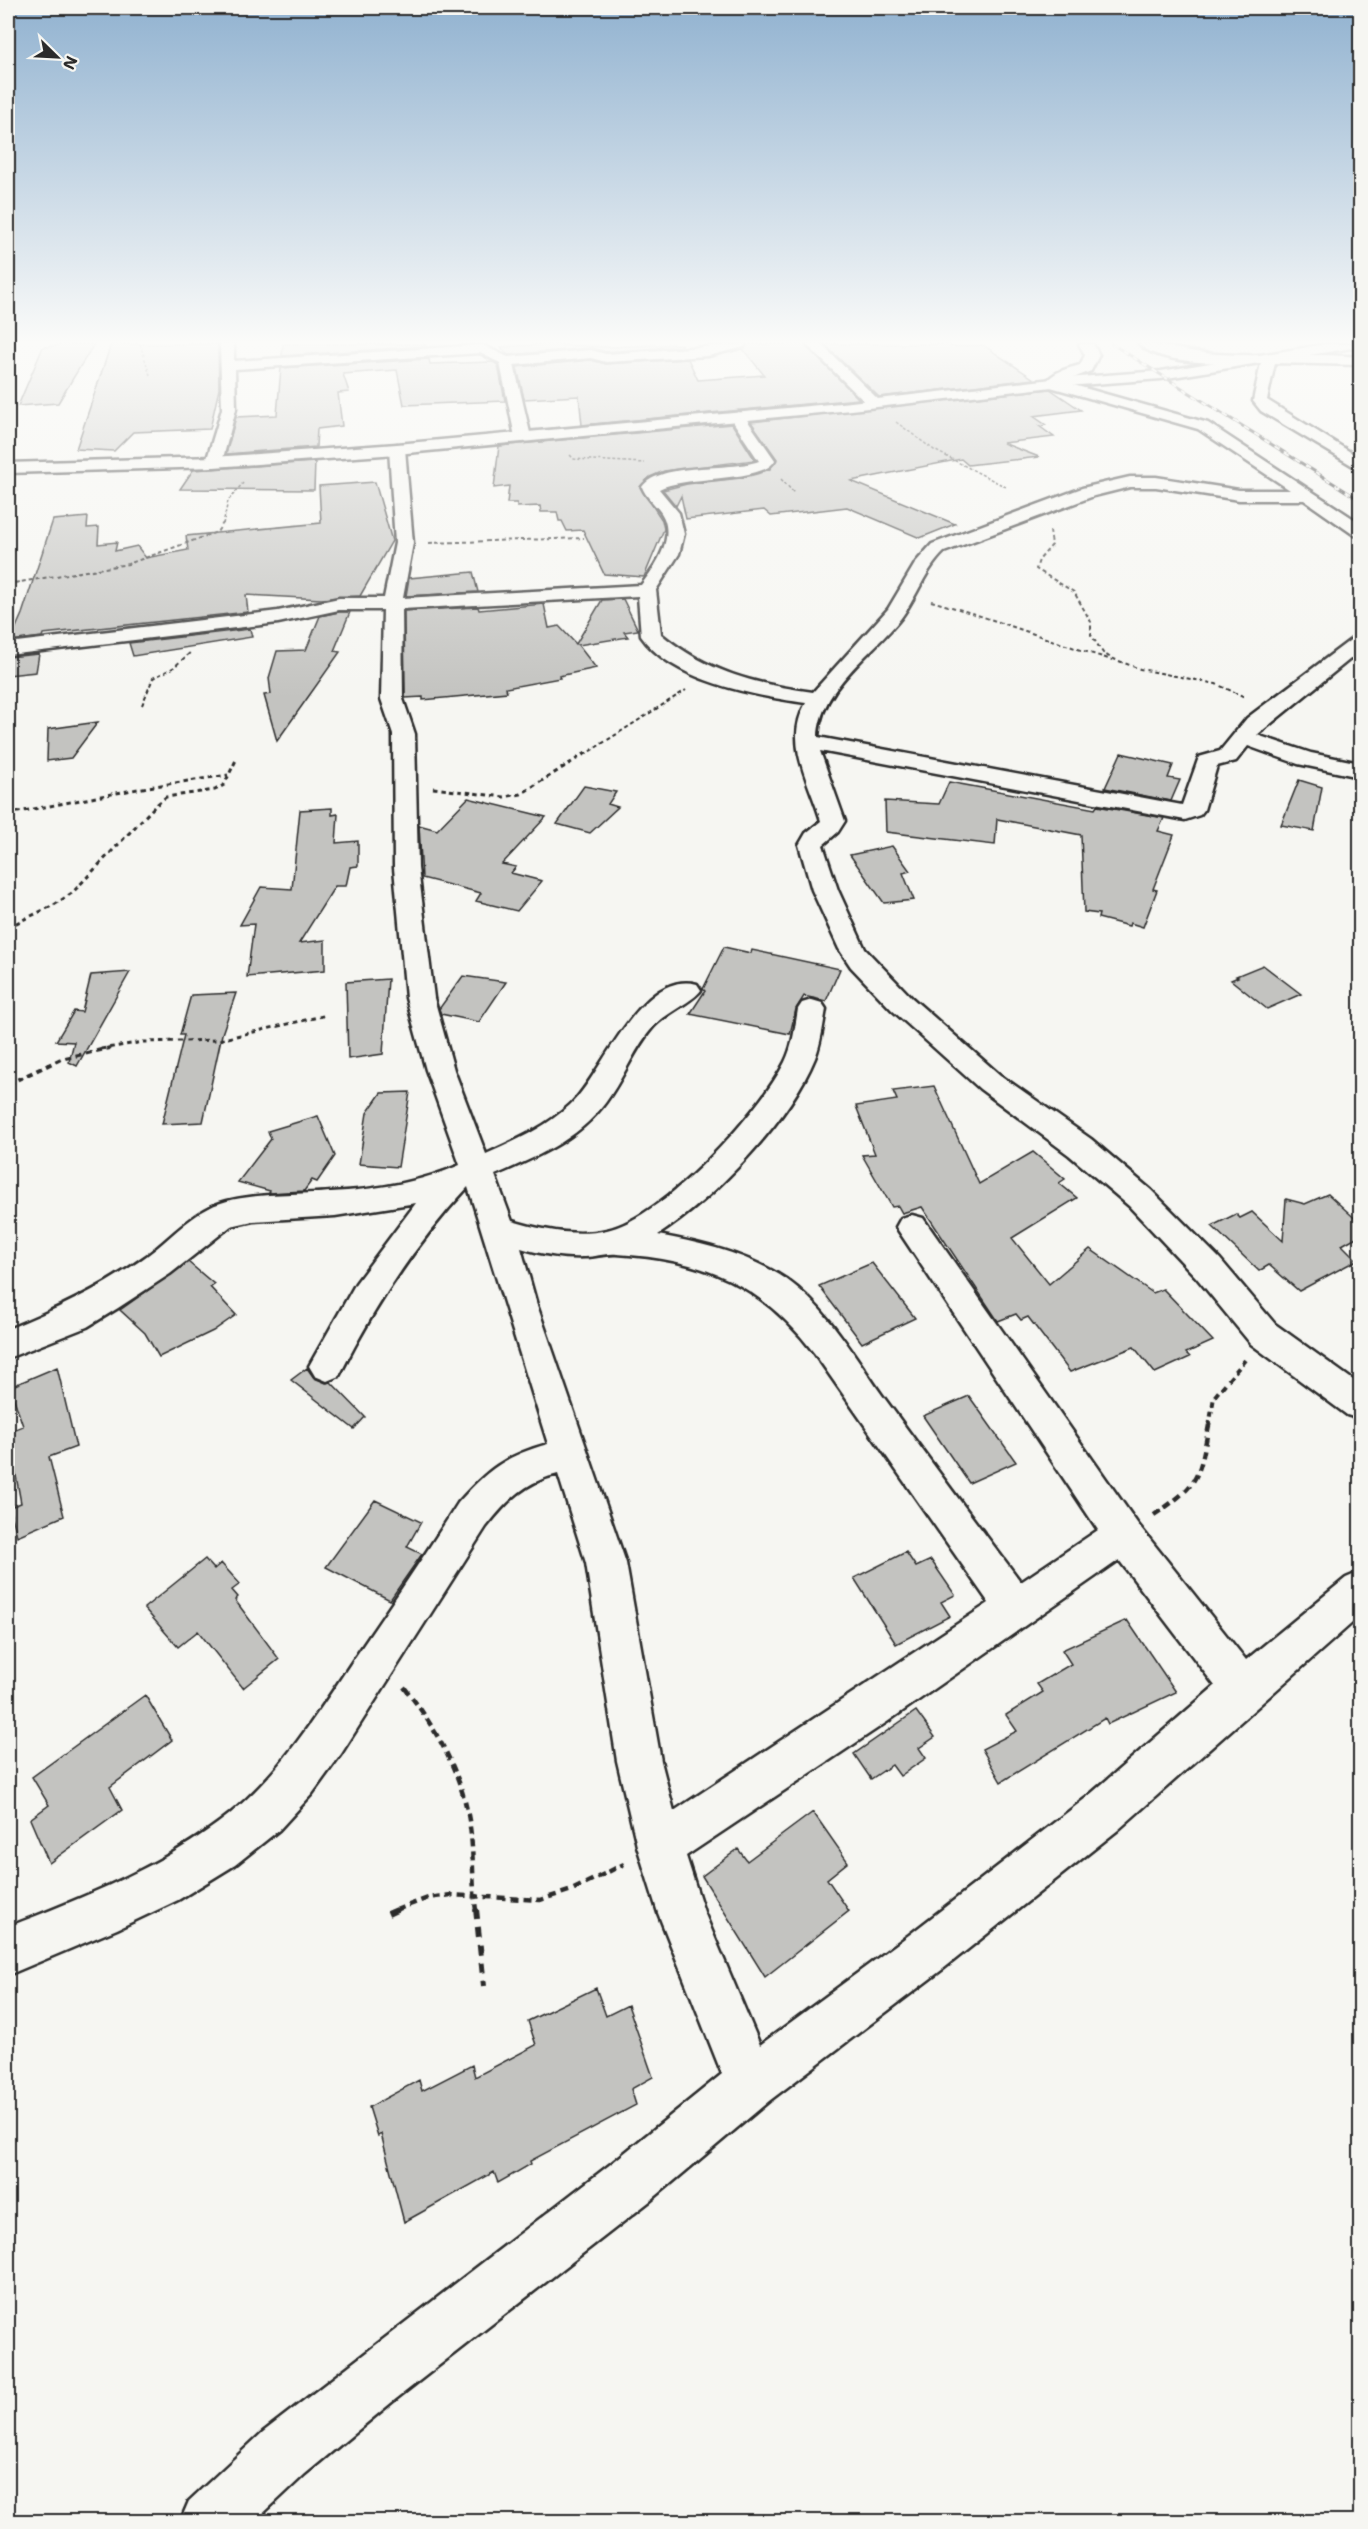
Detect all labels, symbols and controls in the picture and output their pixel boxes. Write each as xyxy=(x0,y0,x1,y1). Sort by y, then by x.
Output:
north arrow xyxy=(27,27,87,87)
text: N xyxy=(58,53,82,73)

